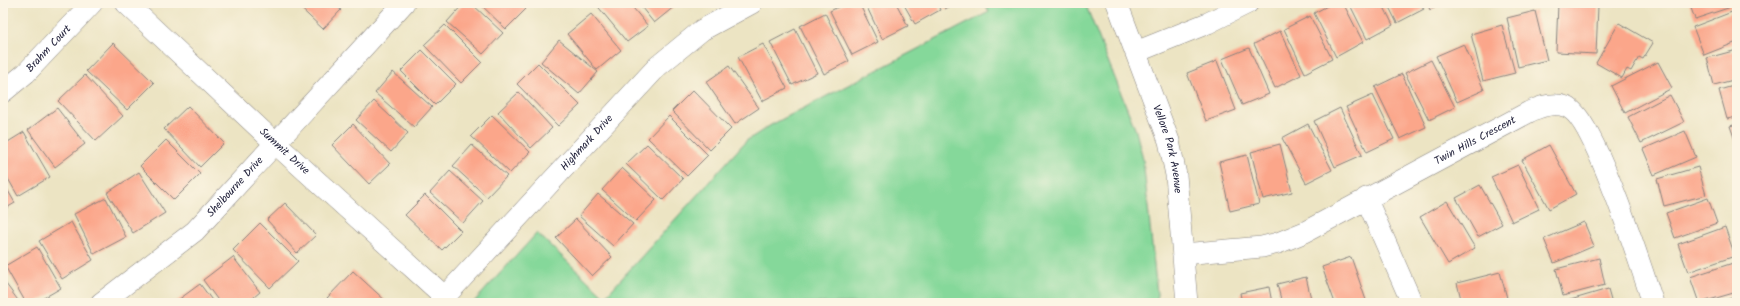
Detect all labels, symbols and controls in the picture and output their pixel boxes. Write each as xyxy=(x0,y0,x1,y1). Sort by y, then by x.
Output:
street label: Brahm Court xyxy=(22,20,76,77)
street label: Vellore Park Avenue xyxy=(1147,102,1187,194)
street label: Highmark Drive xyxy=(556,111,618,175)
street label: Twin Hills Crescent xyxy=(1431,111,1520,170)
street label: Summit Drive xyxy=(255,123,314,179)
street label: Shelbourne Drive xyxy=(202,152,268,222)

